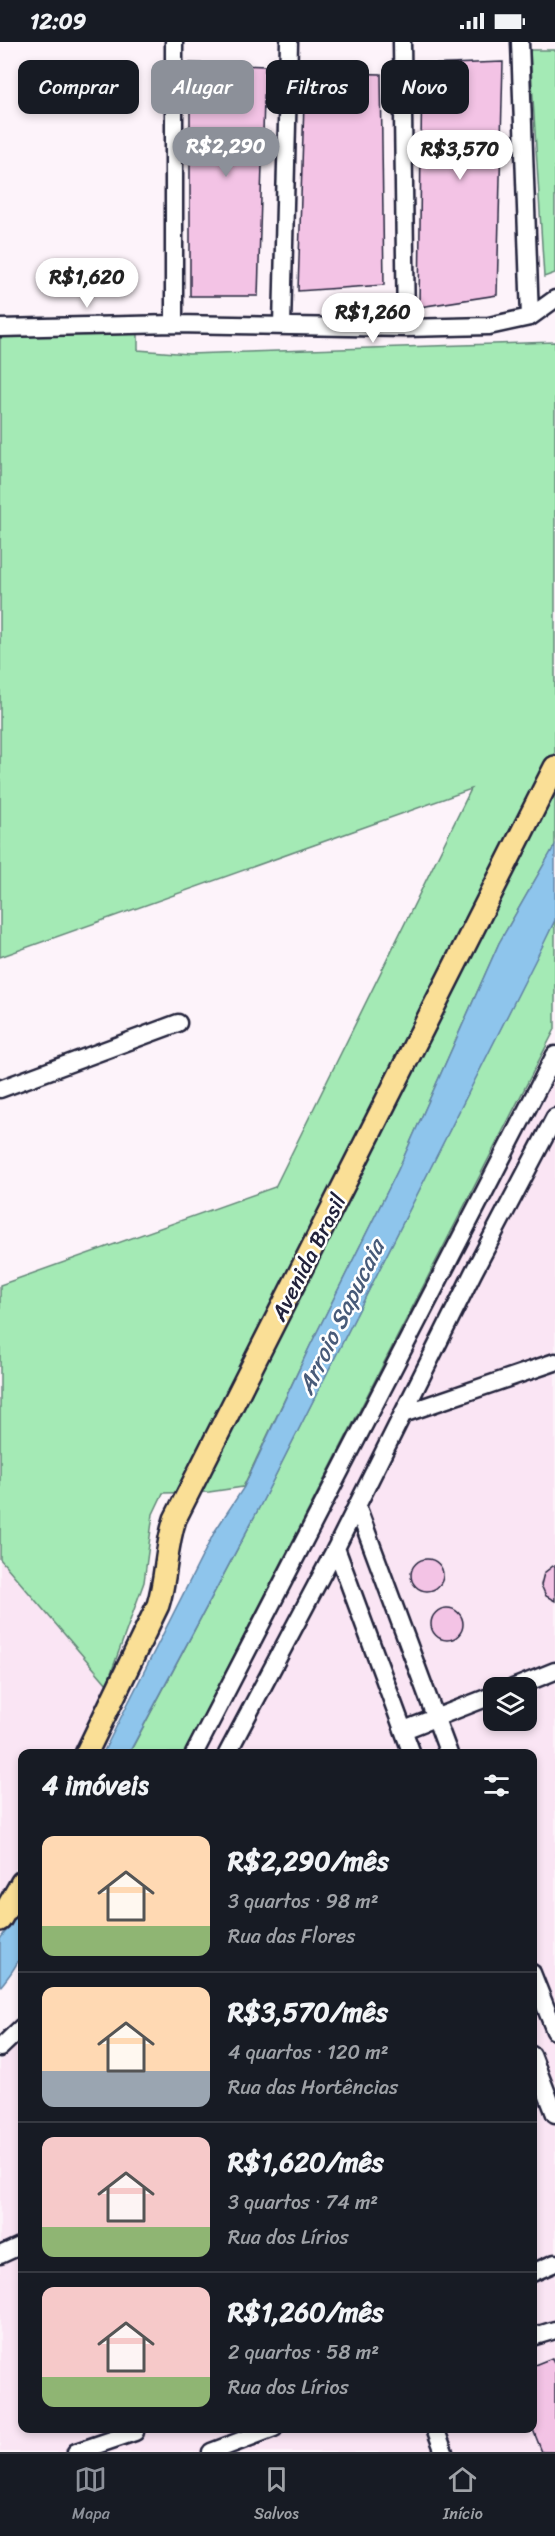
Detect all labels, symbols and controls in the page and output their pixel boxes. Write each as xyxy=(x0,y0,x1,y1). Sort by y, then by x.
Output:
text: 12:09 xyxy=(30,2,86,41)
chip: Comprar xyxy=(18,60,139,114)
chip: Alugar xyxy=(151,60,254,114)
chip: Filtros xyxy=(266,60,369,114)
chip: Novo xyxy=(381,60,469,114)
pin: R$2,290 xyxy=(171,127,281,178)
text: R$2,290 xyxy=(187,129,265,164)
pin: R$3,570 xyxy=(405,130,515,181)
text: R$3,570 xyxy=(421,132,499,167)
pin: R$1,620 xyxy=(32,258,142,309)
text: R$1,620 xyxy=(49,260,125,295)
pin: R$1,260 xyxy=(318,293,428,344)
text: R$1,260 xyxy=(335,295,411,330)
street label: Avenida Brasil xyxy=(259,1186,358,1329)
water label: Arroio Sapucaia xyxy=(285,1230,398,1402)
map controls xyxy=(483,1677,537,1731)
button: layers xyxy=(483,1677,537,1731)
text: 4 imóveis xyxy=(42,1762,149,1808)
icon: filters xyxy=(480,1769,513,1802)
text: R$2,290/mês xyxy=(228,1838,389,1884)
icon: home xyxy=(90,1860,162,1932)
text: 3 quartos · 98 m² xyxy=(228,1884,379,1919)
text: Rua das Flores xyxy=(228,1919,356,1954)
text: R$3,570/mês xyxy=(228,1989,388,2035)
icon: home xyxy=(90,2011,162,2083)
text: 4 quartos · 120 m² xyxy=(228,2035,389,2070)
text: Rua das Hortências xyxy=(228,2070,398,2105)
text: R$1,620/mês xyxy=(228,2139,384,2185)
icon: home xyxy=(90,2161,162,2233)
text: 3 quartos · 74 m² xyxy=(228,2185,378,2220)
text: Rua dos Lírios xyxy=(228,2220,349,2255)
text: R$1,260/mês xyxy=(228,2289,384,2335)
icon: home xyxy=(90,2311,162,2383)
text: 2 quartos · 58 m² xyxy=(228,2335,379,2370)
text: Rua dos Lírios xyxy=(228,2370,349,2405)
tab: Mapa xyxy=(72,2463,110,2528)
tab: Salvos xyxy=(254,2463,299,2528)
tab: Início xyxy=(443,2463,483,2528)

